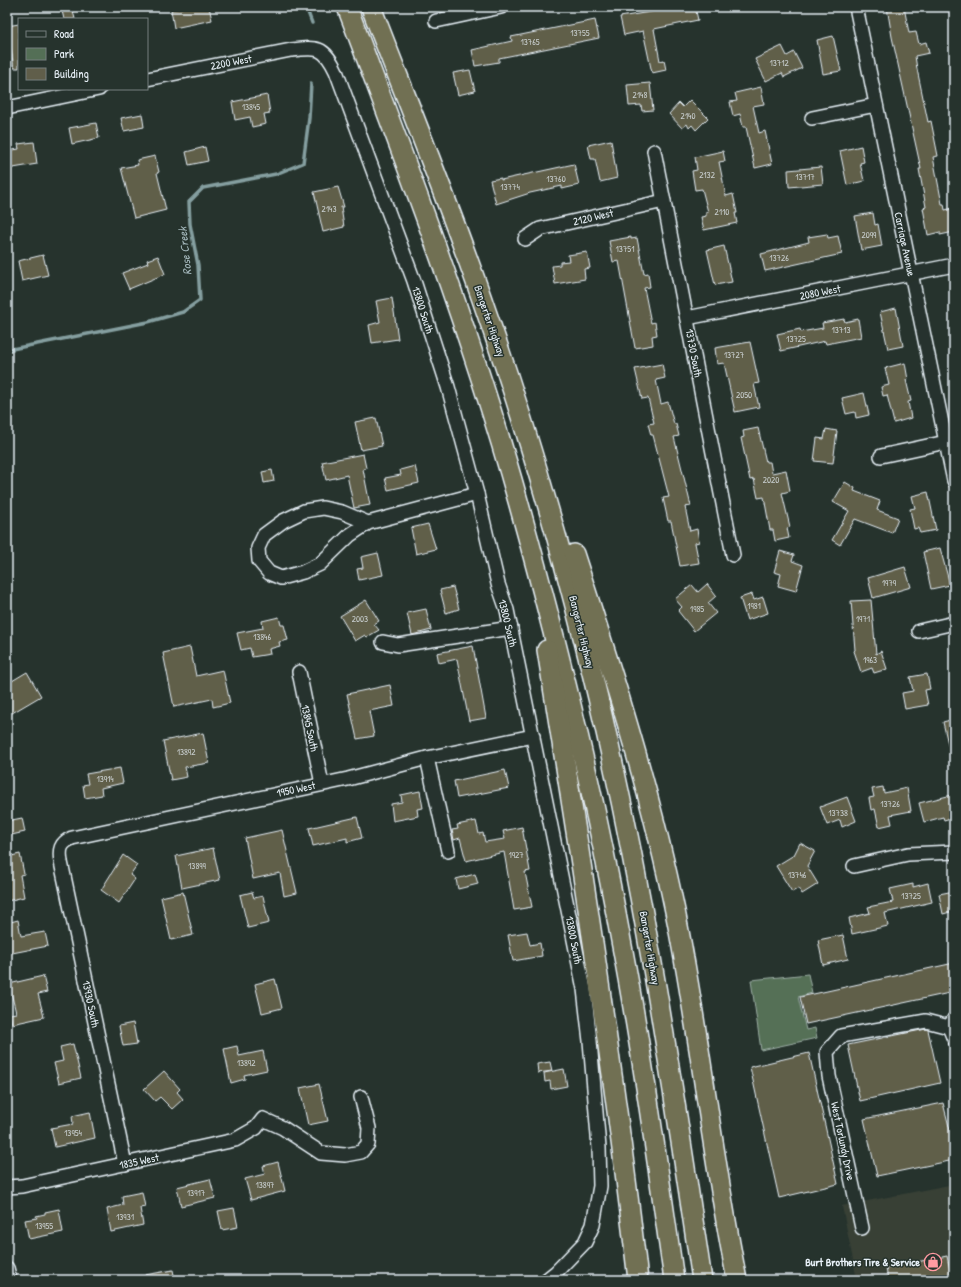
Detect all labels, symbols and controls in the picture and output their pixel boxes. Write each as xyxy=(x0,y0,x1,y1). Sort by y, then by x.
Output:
legend xyxy=(18,18,148,90)
text: Road xyxy=(54,25,74,42)
house number: 13755 xyxy=(570,27,590,39)
house number: 13765 xyxy=(520,36,540,48)
text: Park xyxy=(54,45,74,62)
street label: 2200 West xyxy=(209,51,253,73)
house number: 13712 xyxy=(769,57,789,69)
text: Building xyxy=(54,65,89,82)
house number: 2148 xyxy=(633,89,647,101)
house number: 13845 xyxy=(242,101,260,113)
house number: 2140 xyxy=(681,110,695,122)
house number: 2132 xyxy=(699,169,716,181)
house number: 13717 xyxy=(795,171,815,183)
house number: 13760 xyxy=(546,173,566,185)
house number: 13774 xyxy=(500,181,520,193)
house number: 2143 xyxy=(322,203,336,215)
street label: 2120 West xyxy=(571,206,615,228)
house number: 2110 xyxy=(715,206,729,218)
street label: Carriage Avenue xyxy=(891,211,919,278)
water label: Rose Creek xyxy=(173,225,195,276)
house number: 2099 xyxy=(862,229,877,241)
house number: 13751 xyxy=(616,243,634,255)
house number: 13726 xyxy=(769,252,789,264)
street label: 2080 West xyxy=(798,281,842,303)
street label: Bangerter Highway xyxy=(471,284,509,359)
street label: 13800 South xyxy=(409,285,437,336)
house number: 13713 xyxy=(831,324,851,336)
street label: 13730 South xyxy=(682,328,706,379)
house number: 13725 xyxy=(786,333,806,345)
house number: 13727 xyxy=(724,349,745,361)
house number: 2050 xyxy=(736,389,752,401)
house number: 2020 xyxy=(763,474,779,486)
house number: 1979 xyxy=(882,577,897,589)
street label: Bangerter Highway xyxy=(566,594,598,670)
street label: 13800 South xyxy=(495,598,521,649)
house number: 1981 xyxy=(747,600,761,612)
house number: 1985 xyxy=(690,603,704,615)
house number: 2003 xyxy=(352,613,368,625)
house number: 1971 xyxy=(856,613,870,625)
house number: 13846 xyxy=(253,631,271,643)
house number: 1963 xyxy=(863,654,877,666)
street label: 13845 South xyxy=(298,703,322,753)
house number: 13892 xyxy=(177,746,196,758)
house number: 13914 xyxy=(96,773,114,785)
street label: 1950 West xyxy=(275,778,317,800)
house number: 13726 xyxy=(880,798,900,810)
house number: 13738 xyxy=(828,807,848,819)
house number: 1927 xyxy=(508,849,524,861)
house number: 13899 xyxy=(188,860,207,872)
house number: 13746 xyxy=(788,869,807,881)
house number: 13725 xyxy=(901,890,921,902)
street label: Bangerter Highway xyxy=(637,910,663,986)
street label: 13800 South xyxy=(563,915,586,965)
street label: 13930 South xyxy=(79,979,103,1029)
house number: 13892 xyxy=(237,1057,256,1069)
street label: West Torlundy Drive xyxy=(828,1100,858,1182)
house number: 13954 xyxy=(64,1127,83,1139)
street label: 1835 West xyxy=(118,1150,160,1172)
house number: 13897 xyxy=(256,1179,275,1191)
house number: 13917 xyxy=(187,1187,206,1199)
house number: 13931 xyxy=(116,1211,134,1223)
house number: 13955 xyxy=(35,1220,53,1232)
shop icon: Burt Brothers Tire & Service xyxy=(923,1252,943,1272)
place label: Burt Brothers Tire & Service xyxy=(805,1255,921,1269)

